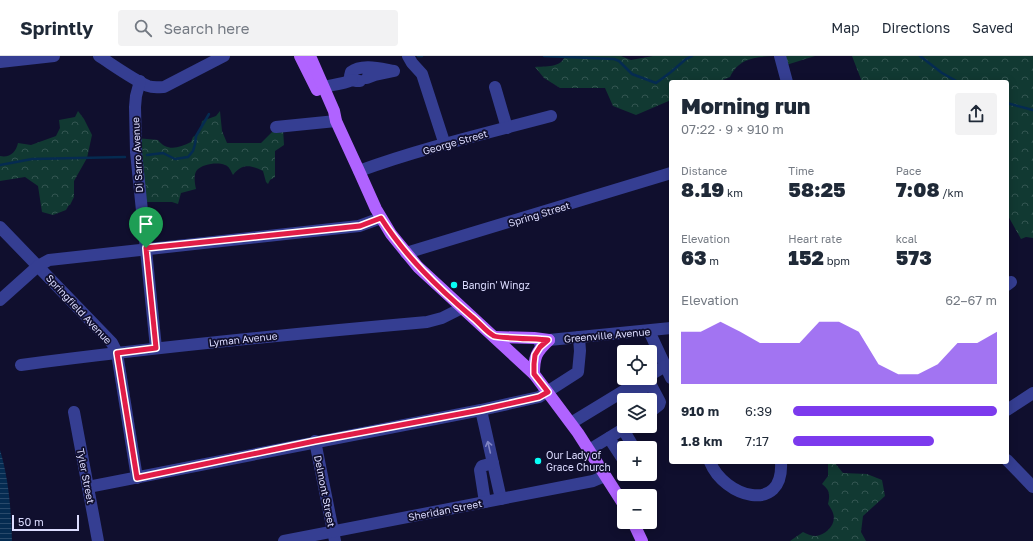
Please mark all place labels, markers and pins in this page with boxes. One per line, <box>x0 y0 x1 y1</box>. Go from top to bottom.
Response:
pin <box>129 207 163 248</box>
place label: Bangin' Wingz <box>462 279 530 291</box>
marker: Bangin' Wingz <box>449 280 459 290</box>
place label: Our Lady of Grace Church <box>546 449 611 473</box>
marker: Our Lady of Grace Church <box>533 456 543 466</box>

